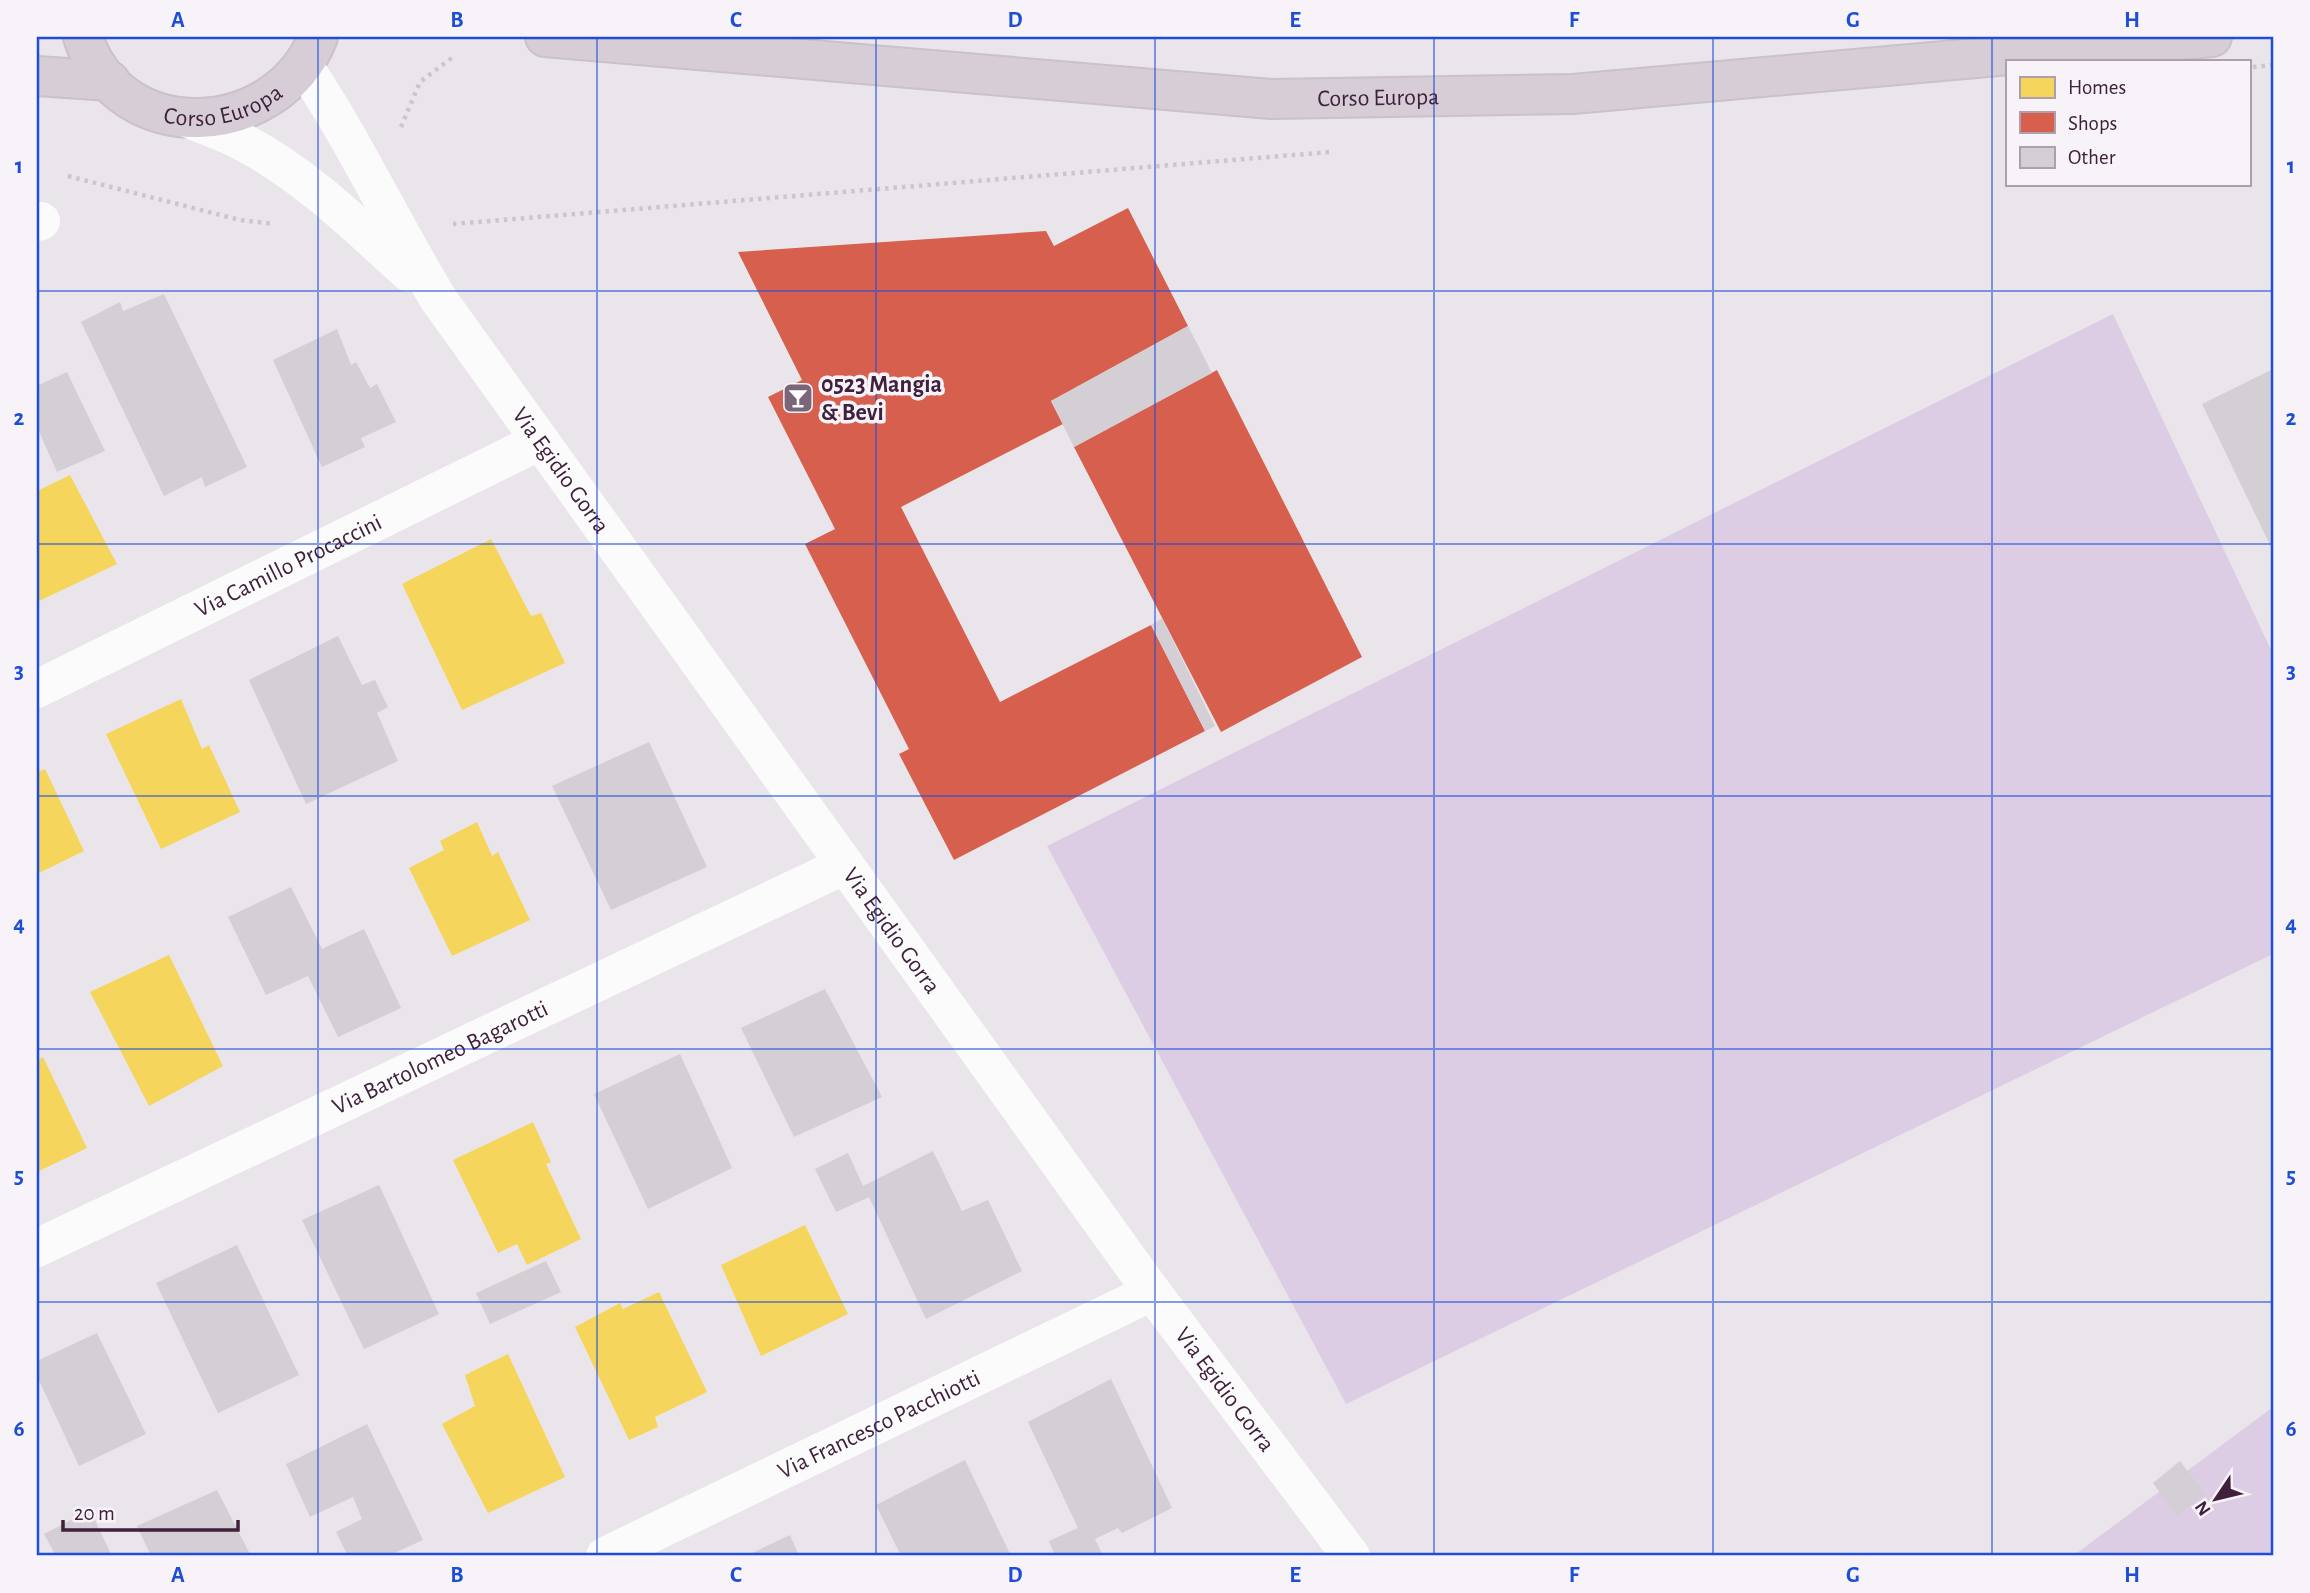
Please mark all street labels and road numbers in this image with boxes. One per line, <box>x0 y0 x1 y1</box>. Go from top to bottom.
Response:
street label: Corso Europa <box>162 80 287 131</box>
street label: Corso Europa <box>1317 85 1440 111</box>
street label: Via Egidio Gorra <box>507 403 613 538</box>
street label: Via Camillo Procaccini <box>191 510 386 622</box>
street label: Via Egidio Gorra <box>838 864 944 998</box>
street label: Via Bartolomeo Bagarotti <box>329 997 552 1119</box>
street label: Via Egidio Gorra <box>1170 1323 1279 1456</box>
street label: Via Francesco Pacchiotti <box>774 1366 984 1484</box>

